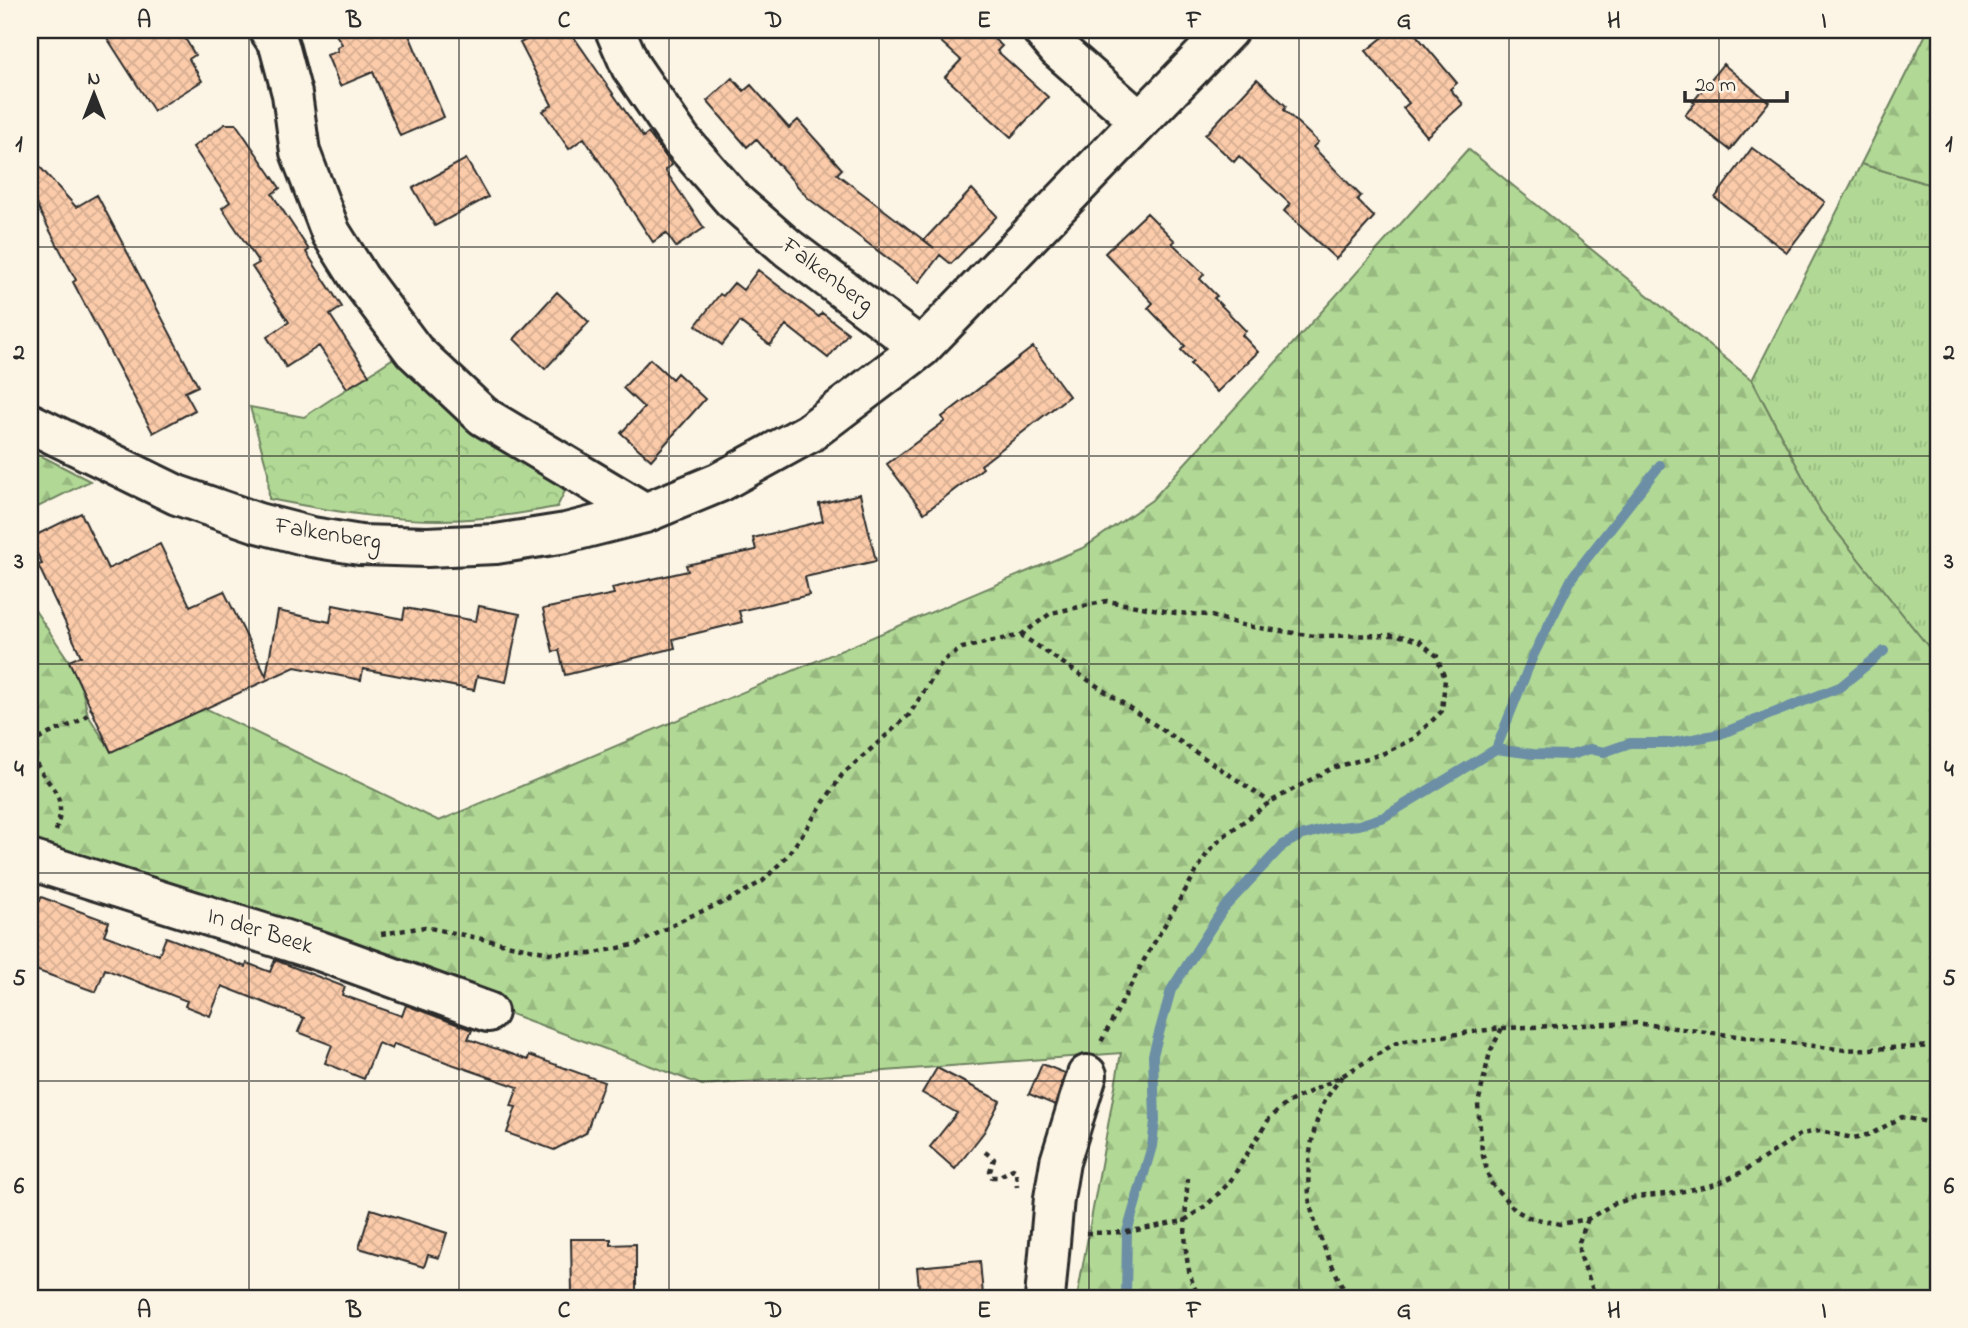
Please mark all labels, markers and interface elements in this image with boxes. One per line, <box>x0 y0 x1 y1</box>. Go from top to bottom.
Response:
text: A <box>137 5 151 38</box>
text: B <box>345 5 362 38</box>
text: C <box>558 5 571 38</box>
text: D <box>765 5 782 38</box>
text: E <box>977 5 991 38</box>
text: F <box>1186 5 1202 38</box>
text: G <box>1397 5 1411 38</box>
text: H <box>1607 5 1621 38</box>
text: I <box>1821 5 1827 38</box>
north arrow <box>60 60 130 130</box>
scale bar <box>1685 60 1786 104</box>
text: N <box>88 66 101 93</box>
text: 20 m <box>1695 71 1736 101</box>
text: 1 <box>15 129 23 162</box>
text: 1 <box>1945 129 1953 162</box>
street label: Falkenberg <box>773 229 880 322</box>
text: 2 <box>12 337 25 370</box>
text: 2 <box>1942 337 1955 370</box>
street label: Falkenberg <box>271 509 384 561</box>
text: 3 <box>13 546 24 579</box>
text: 3 <box>1943 546 1954 579</box>
text: 4 <box>14 754 24 787</box>
text: 4 <box>1944 754 1954 787</box>
street label: In der Beek <box>203 899 318 965</box>
text: 5 <box>12 963 26 996</box>
text: 5 <box>1942 963 1956 996</box>
text: 6 <box>14 1171 25 1204</box>
text: 6 <box>1944 1171 1955 1204</box>
text: A <box>137 1295 151 1328</box>
text: B <box>345 1295 362 1328</box>
text: C <box>558 1295 571 1328</box>
text: D <box>765 1295 782 1328</box>
text: E <box>977 1295 991 1328</box>
text: F <box>1186 1295 1202 1328</box>
text: G <box>1397 1295 1411 1328</box>
text: H <box>1607 1295 1621 1328</box>
text: I <box>1821 1295 1827 1328</box>

